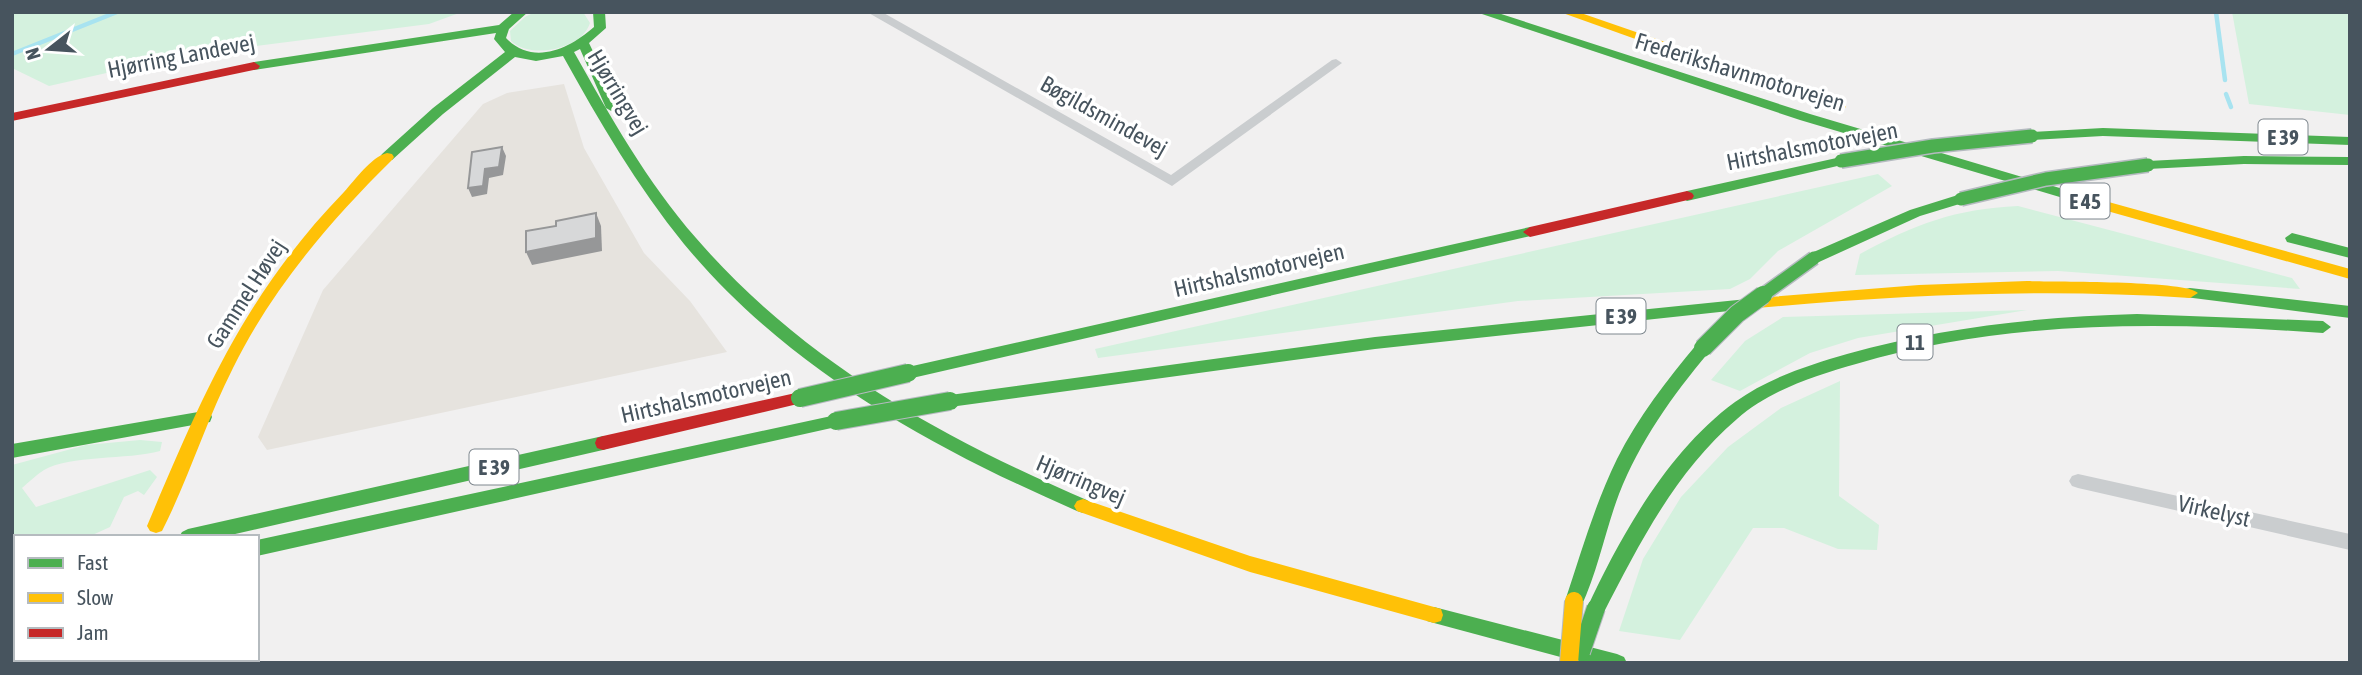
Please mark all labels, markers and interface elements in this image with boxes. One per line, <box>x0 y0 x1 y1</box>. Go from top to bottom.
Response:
north arrow <box>14 14 84 84</box>
street label: Frederikshavnmotorvejen <box>1632 28 1848 116</box>
street label: Hjørring Landevej <box>105 29 257 83</box>
text: N <box>21 45 45 63</box>
street label: Hjørringvej <box>583 45 653 139</box>
street label: Bøgildsmindevej <box>1036 70 1172 162</box>
street label: Hirtshalsmotorvejen <box>1724 117 1900 175</box>
road number: E 39 <box>2258 120 2308 154</box>
road number: E 45 <box>2060 184 2110 218</box>
street label: Gammel Høvej <box>201 235 291 353</box>
street label: Hirtshalsmotorvejen <box>1171 238 1347 302</box>
road number: E 39 <box>1596 298 1646 334</box>
road number: 11 <box>1898 324 1932 360</box>
street label: Hirtshalsmotorvejen <box>618 364 794 428</box>
road number: E 39 <box>470 449 518 484</box>
street label: Hjørringvej <box>1032 450 1130 510</box>
street label: Virkelyst <box>2175 490 2253 532</box>
legend <box>14 535 259 661</box>
text: Fast <box>77 550 108 574</box>
text: Slow <box>77 585 114 609</box>
text: Jam <box>77 620 109 644</box>

